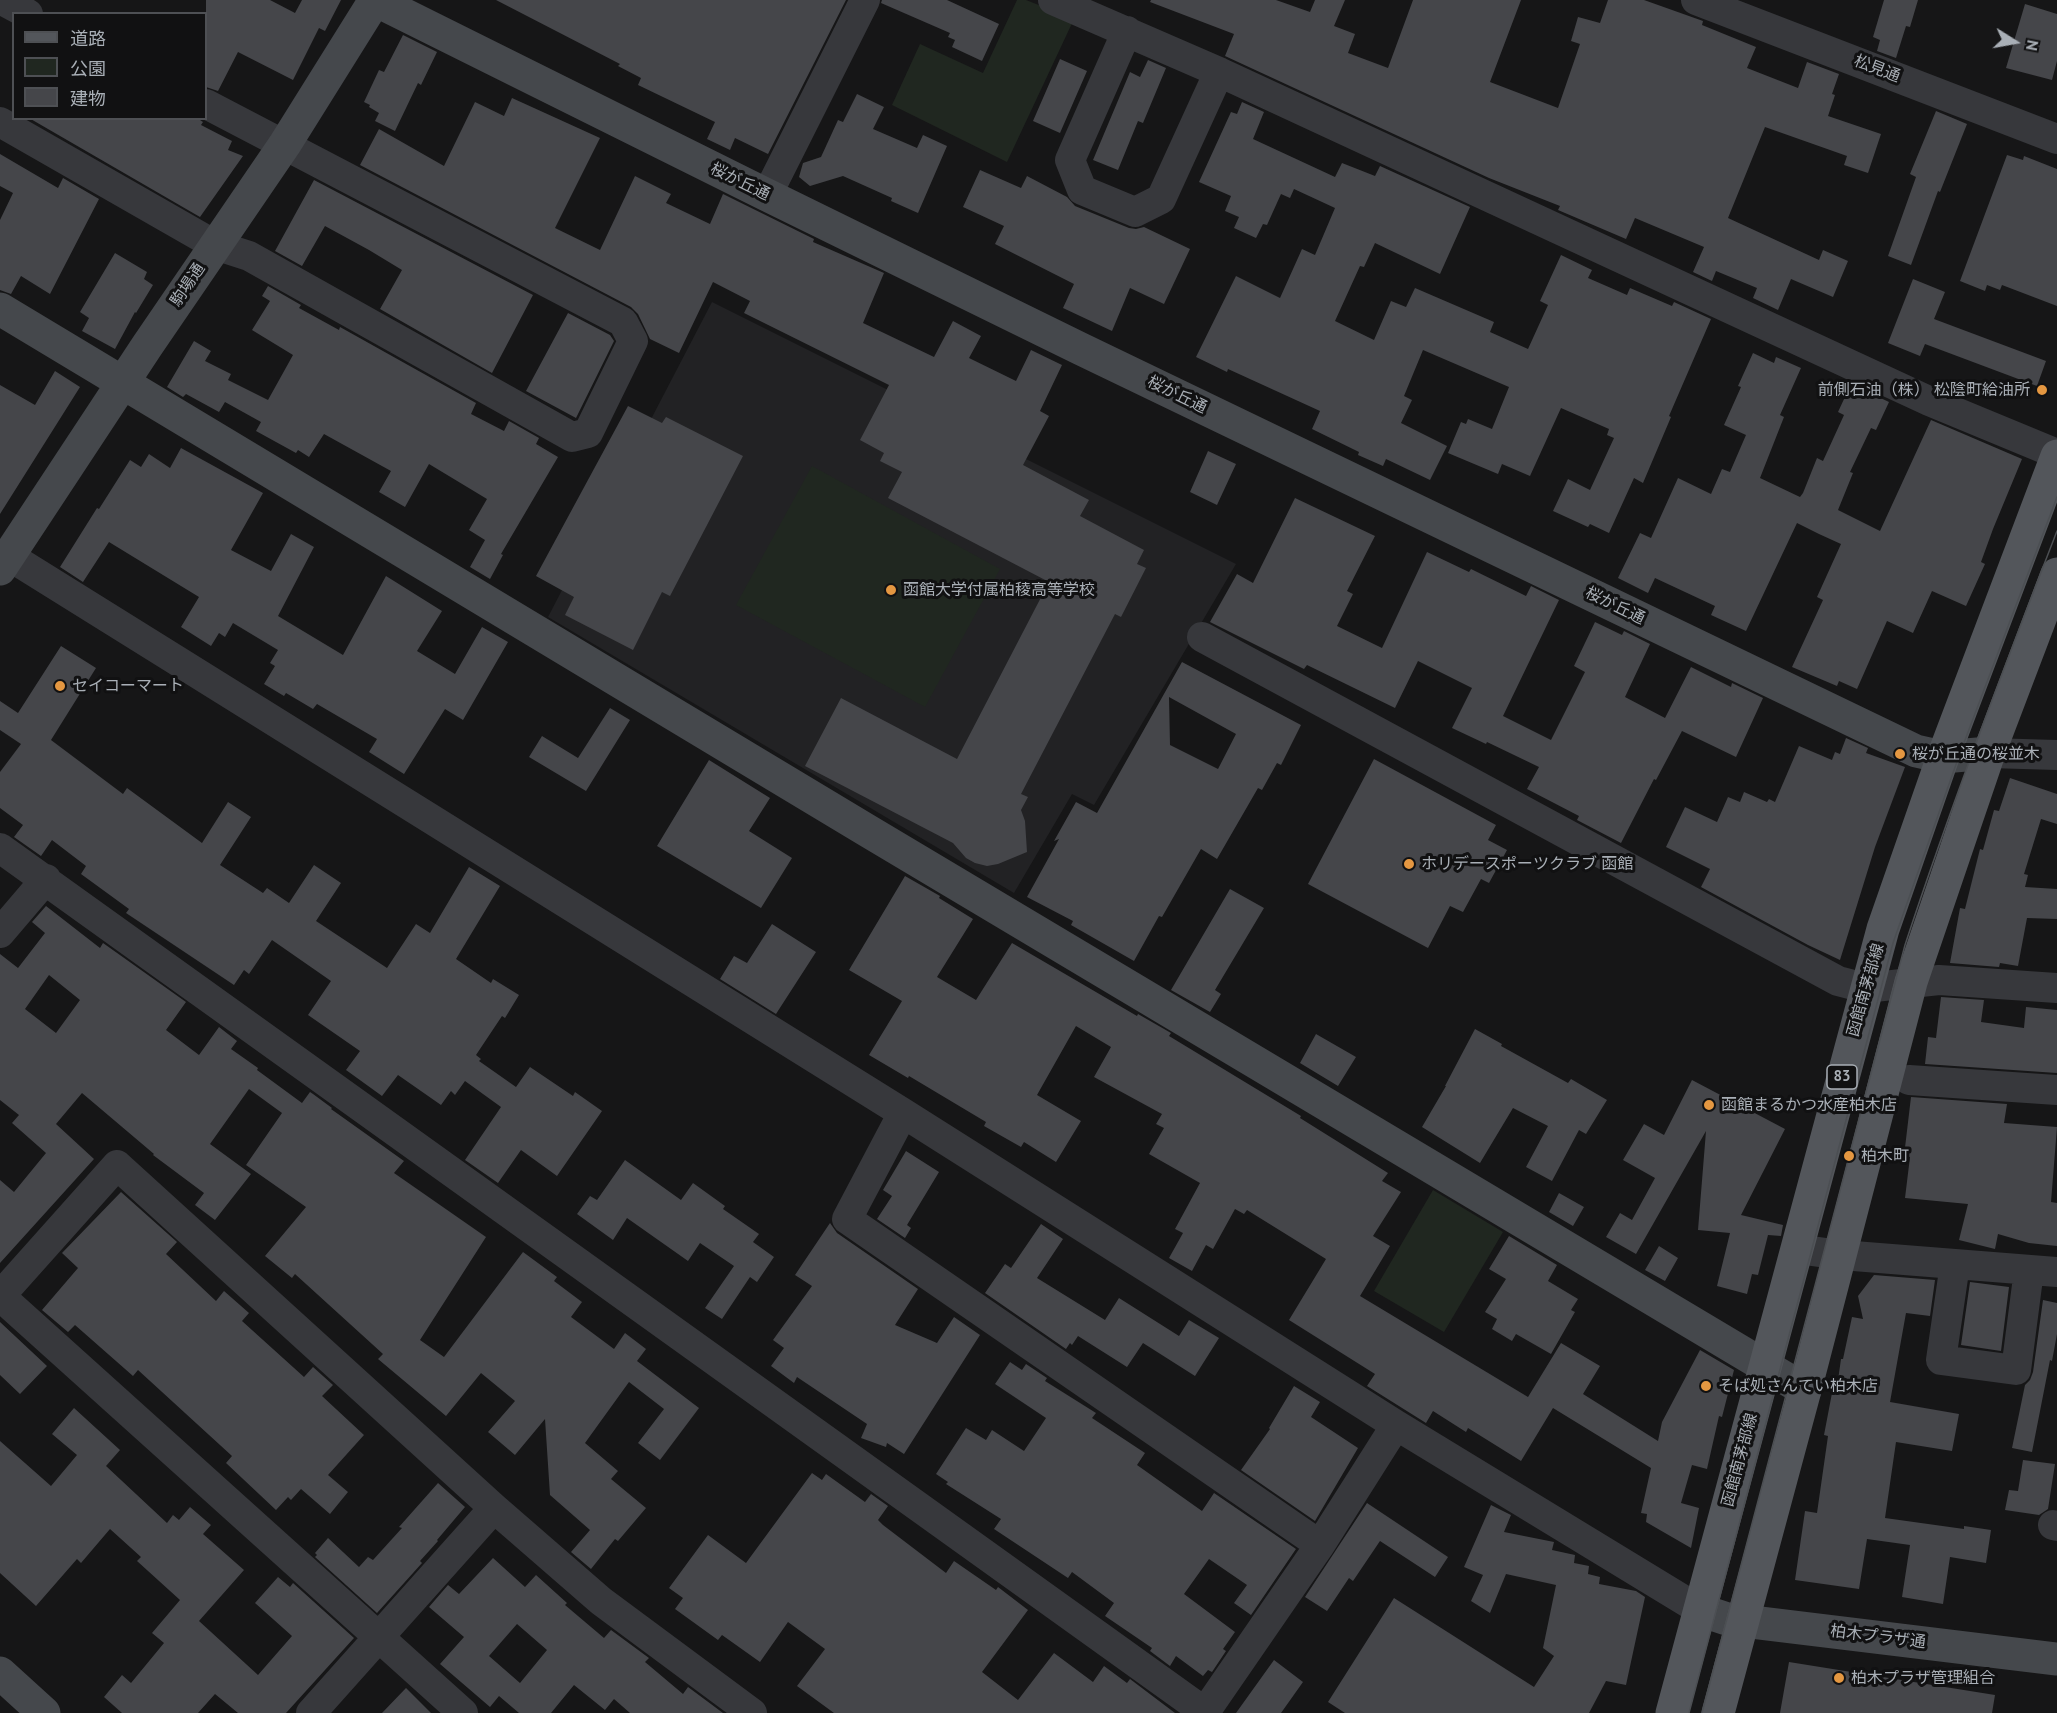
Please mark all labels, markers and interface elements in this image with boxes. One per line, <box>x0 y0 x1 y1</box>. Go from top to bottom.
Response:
legend <box>12 12 207 120</box>
north arrow <box>1985 12 2045 72</box>
text: 道路 <box>70 27 106 50</box>
text: N <box>2022 38 2043 52</box>
street label: 松見通 <box>1851 51 1903 87</box>
text: 公園 <box>70 57 106 80</box>
text: 建物 <box>70 87 106 110</box>
street label: 桜が丘通 <box>707 159 773 205</box>
street label: 駒場通 <box>167 260 209 310</box>
street label: 桜が丘通 <box>1144 372 1210 418</box>
place label: 前側石油（株） 松陰町給油所 <box>1818 380 2030 400</box>
marker: 前側石油（株） 松陰町給油所 <box>2035 383 2049 397</box>
place label: 函館大学付属柏稜高等学校 <box>903 580 1095 600</box>
marker: 函館大学付属柏稜高等学校 <box>884 583 898 597</box>
street label: 桜が丘通 <box>1582 583 1648 629</box>
place label: セイコーマート <box>72 676 184 696</box>
marker: セイコーマート <box>53 679 67 693</box>
place label: 桜が丘通の桜並木 <box>1912 744 2040 764</box>
marker: 桜が丘通の桜並木 <box>1893 747 1907 761</box>
place label: ホリデースポーツクラブ 函館 <box>1421 854 1633 874</box>
marker: ホリデースポーツクラブ 函館 <box>1402 857 1416 871</box>
street label: 函館南茅部線 <box>1844 941 1888 1039</box>
road number: 83 <box>1827 1065 1857 1089</box>
place label: 函館まるかつ水産柏木店 <box>1721 1095 1897 1115</box>
marker: 函館まるかつ水産柏木店 <box>1702 1098 1716 1112</box>
place label: 柏木町 <box>1861 1146 1909 1166</box>
marker: 柏木町 <box>1842 1149 1856 1163</box>
place label: そば処さんてい柏木店 <box>1718 1376 1878 1396</box>
marker: そば処さんてい柏木店 <box>1699 1379 1713 1393</box>
street label: 函館南茅部線 <box>1718 1411 1762 1509</box>
street label: 柏木プラザ通 <box>1829 1622 1927 1652</box>
place label: 柏木プラザ管理組合 <box>1851 1668 1995 1688</box>
marker: 柏木プラザ管理組合 <box>1832 1671 1846 1685</box>

